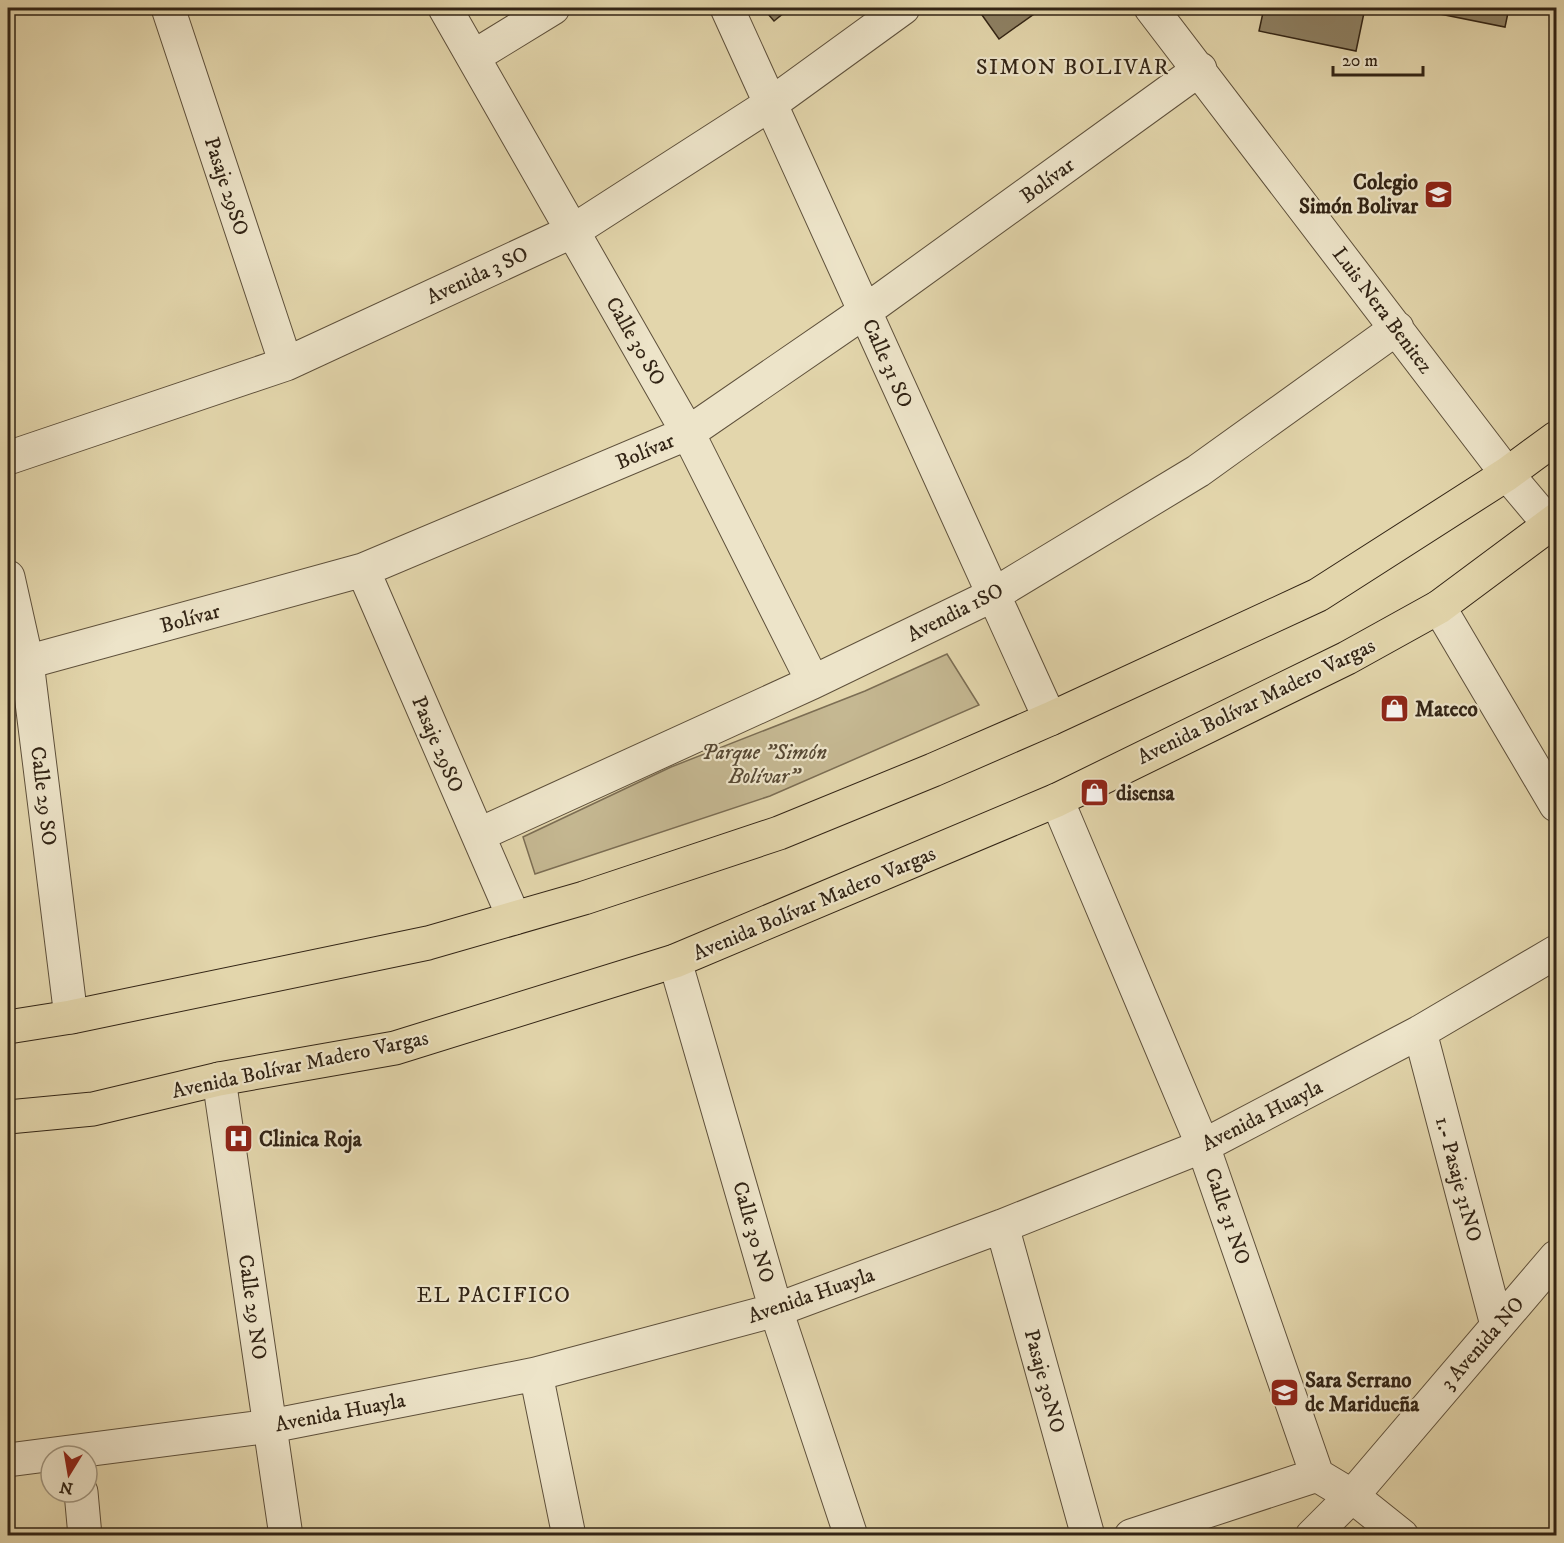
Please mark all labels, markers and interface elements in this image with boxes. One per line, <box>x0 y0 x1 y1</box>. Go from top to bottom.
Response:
scale bar <box>1333 39 1423 77</box>
text: 20 m <box>1342 50 1378 72</box>
district label: SIMON BOLIVAR <box>976 54 1170 81</box>
street label: Pasaje 29SO <box>198 134 254 239</box>
street label: Bolívar <box>1015 152 1080 209</box>
place label: Colegio Simón Bolivar <box>1299 170 1419 220</box>
school or university icon: Colegio Simón Bolivar <box>1423 178 1455 210</box>
street label: Avenida 3 SO <box>422 241 532 311</box>
street label: Luis Nera Benitez <box>1326 242 1438 379</box>
street label: Calle 30 SO <box>599 292 671 391</box>
street label: Calle 31 SO <box>856 315 918 412</box>
street label: Bolívar <box>612 428 679 476</box>
street label: Avendia 1SO <box>903 578 1008 648</box>
street label: Bolívar <box>157 598 223 639</box>
street label: Avenida Bolívar Madero Vargas <box>1133 633 1380 771</box>
street label: Pasaje 29SO <box>405 692 469 796</box>
shop icon: Mateco <box>1378 693 1410 725</box>
place label: Mateco <box>1415 697 1478 723</box>
park label: Parque "Simón Bolívar" <box>701 740 827 790</box>
street label: Calle 29 SO <box>24 745 62 847</box>
shop icon: disensa <box>1079 777 1111 809</box>
place label: disensa <box>1116 781 1176 807</box>
street label: Avenida Bolívar Madero Vargas <box>689 841 940 967</box>
street label: Avenida Bolívar Madero Vargas <box>170 1025 431 1105</box>
street label: Avenida Huayla <box>1198 1074 1327 1157</box>
street label: 1.- Pasaje 31NO <box>1429 1114 1487 1245</box>
hospital icon: Clinica Roja <box>222 1123 254 1155</box>
place label: Clinica Roja <box>259 1127 363 1154</box>
street label: Calle 31 NO <box>1198 1165 1256 1268</box>
street label: Calle 30 NO <box>726 1179 780 1286</box>
street label: Calle 29 NO <box>232 1253 272 1361</box>
street label: Avenida Huayla <box>745 1262 878 1330</box>
district label: EL PACIFICO <box>417 1282 571 1309</box>
street label: 3 Avenida NO <box>1435 1292 1530 1396</box>
street label: Pasaje 30NO <box>1018 1327 1070 1436</box>
place label: Sara Serrano de Maridueña <box>1305 1368 1420 1418</box>
school or university icon: Sara Serrano de Maridueña <box>1268 1376 1300 1408</box>
street label: Avenida Huayla <box>273 1388 408 1438</box>
north arrow <box>39 1444 99 1504</box>
text: N <box>58 1477 75 1499</box>

